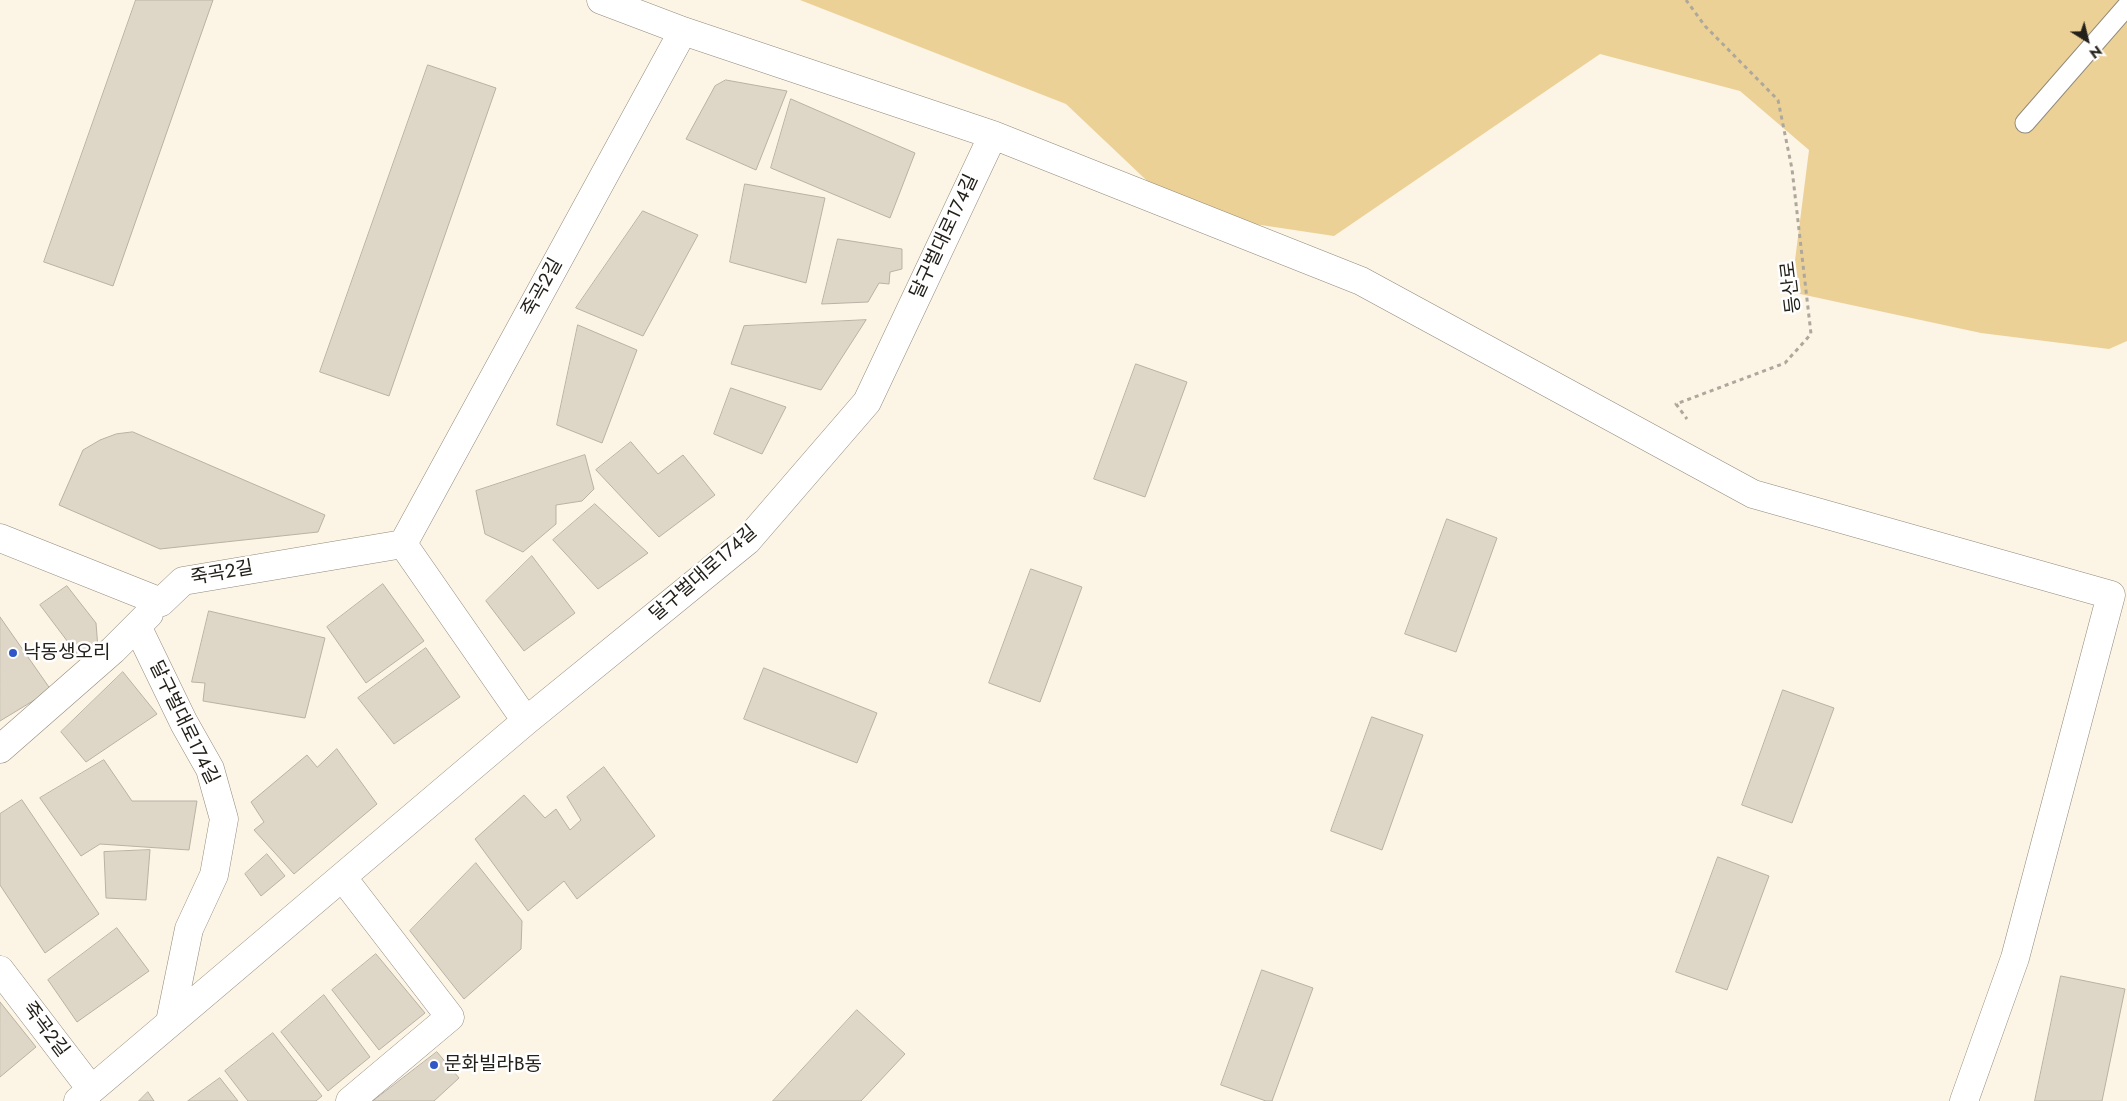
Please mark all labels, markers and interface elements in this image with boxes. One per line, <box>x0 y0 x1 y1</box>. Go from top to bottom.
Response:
north arrow <box>2062 15 2112 65</box>
text: N <box>2085 41 2106 63</box>
street label: 달구벌대로174길 <box>906 171 984 303</box>
street label: 죽곡2길 <box>518 255 568 321</box>
street label: 등산로 <box>1777 260 1807 314</box>
street label: 달구벌대로174길 <box>646 521 762 627</box>
street label: 죽곡2길 <box>189 557 255 591</box>
place label: 낙동생오리 <box>23 642 110 664</box>
marker: 낙동생오리 <box>7 647 19 659</box>
street label: 달구벌대로174길 <box>143 658 223 788</box>
street label: 죽곡2길 <box>17 998 73 1062</box>
place label: 문화빌라B동 <box>444 1054 542 1076</box>
marker: 문화빌라B동 <box>428 1059 440 1071</box>

